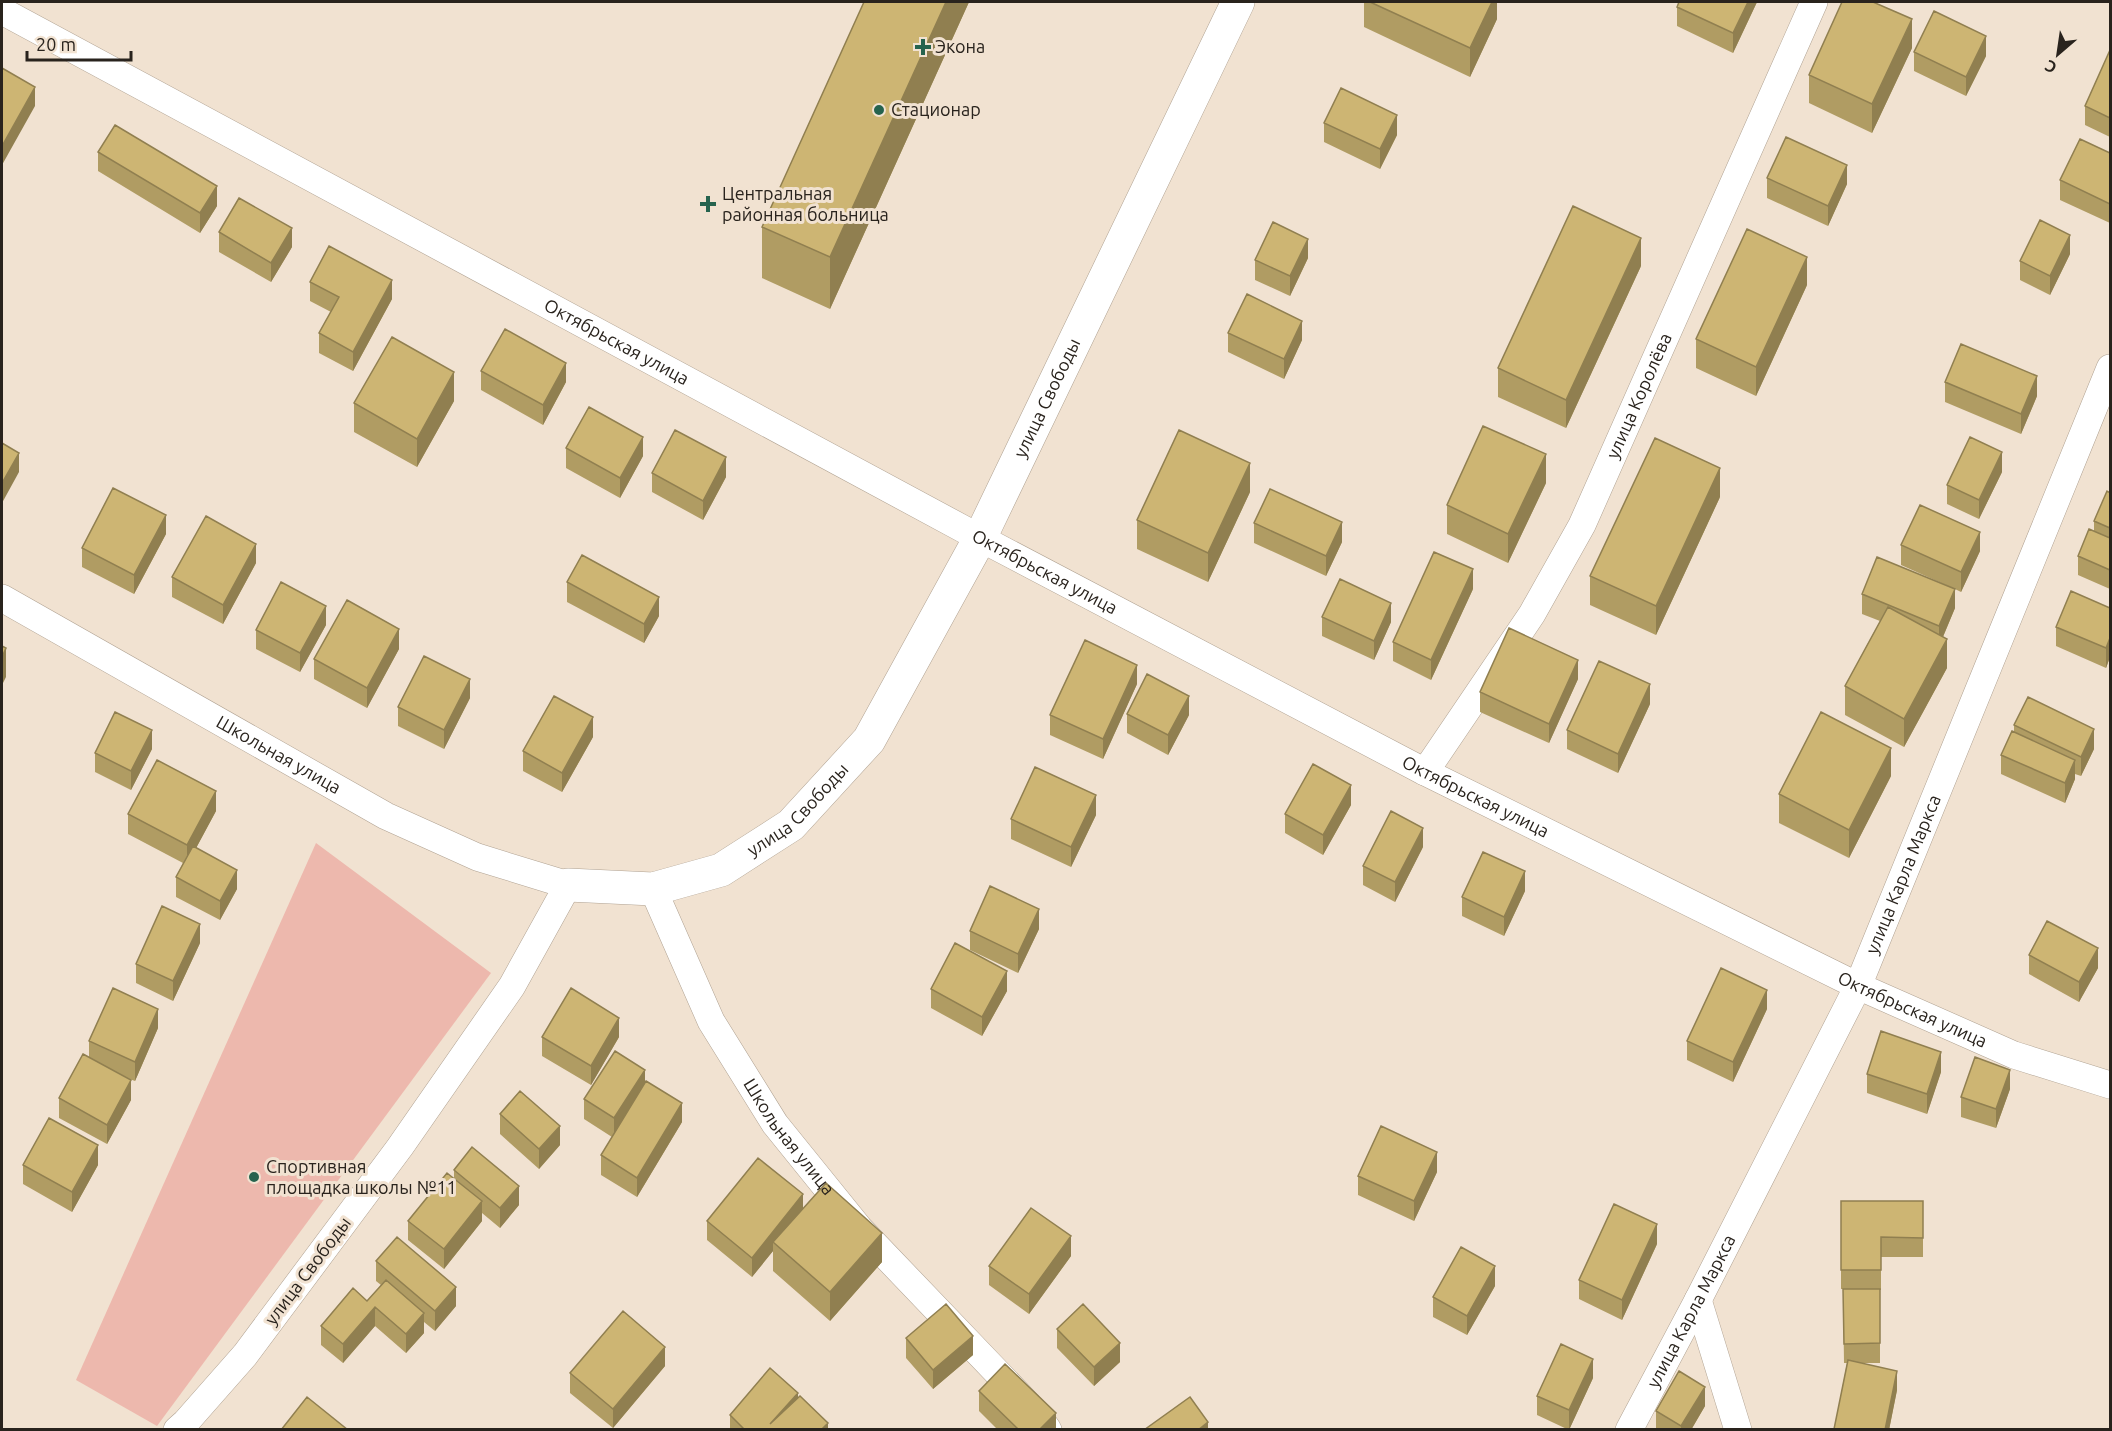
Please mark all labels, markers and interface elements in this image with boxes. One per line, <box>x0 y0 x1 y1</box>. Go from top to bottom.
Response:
scale bar <box>27 24 130 62</box>
north arrow <box>2028 24 2088 84</box>
text: 20 m <box>36 34 76 54</box>
place label: Экона <box>935 36 985 56</box>
marker: Экона <box>916 40 930 54</box>
text: С <box>2042 57 2060 77</box>
place label: Стационар <box>891 99 981 119</box>
marker: Стационар <box>872 103 886 117</box>
place label: Центральная районная больница <box>722 183 889 224</box>
marker: Центральная районная больница <box>699 195 717 213</box>
street label: Октябрьская улица <box>541 294 693 388</box>
street label: улица Королёва <box>1602 330 1675 462</box>
street label: улица Свободы <box>1009 335 1084 461</box>
street label: Октябрьская улица <box>969 525 1121 618</box>
street label: Школьная улица <box>213 711 345 797</box>
street label: Октябрьская улица <box>1399 751 1553 841</box>
street label: улица Свободы <box>743 759 852 860</box>
street label: улица Карла Маркса <box>1861 792 1944 957</box>
street label: Октябрьская улица <box>1835 967 1990 1051</box>
street label: Школьная улица <box>740 1075 839 1198</box>
place label: Спортивная площадка школы №11 <box>266 1156 457 1197</box>
marker: Спортивная площадка школы №11 <box>247 1170 261 1184</box>
street label: улица Свободы <box>260 1213 354 1328</box>
street label: улица Карла Маркса <box>1642 1231 1739 1391</box>

